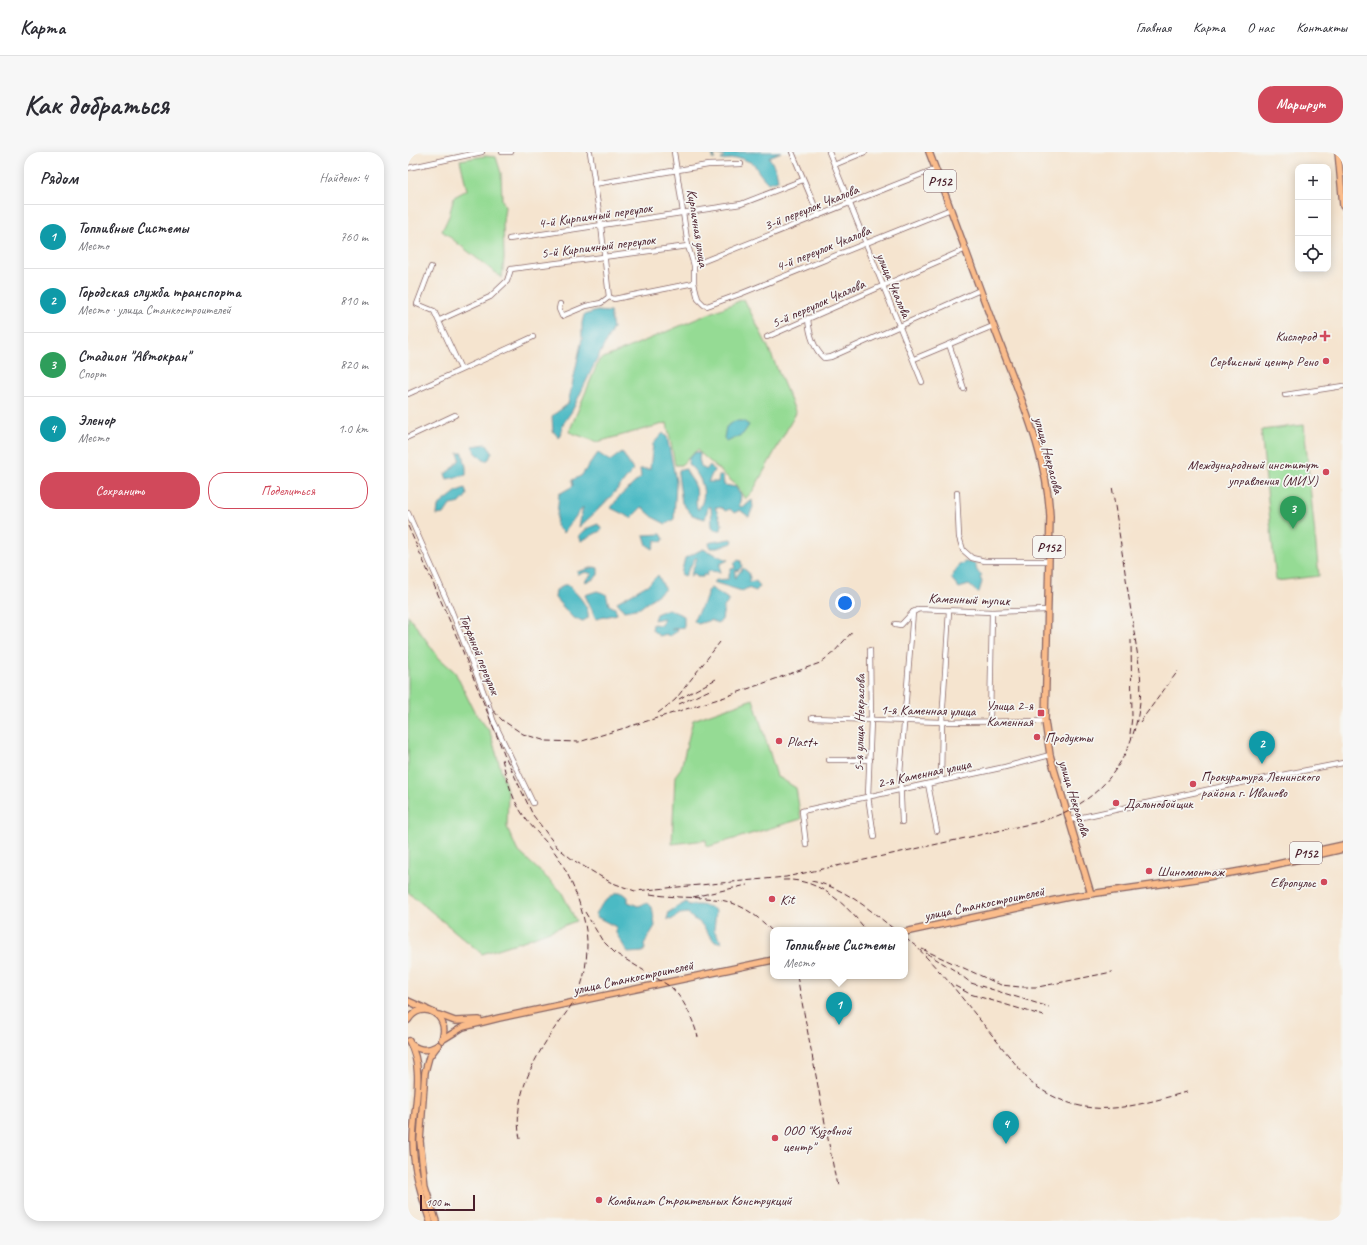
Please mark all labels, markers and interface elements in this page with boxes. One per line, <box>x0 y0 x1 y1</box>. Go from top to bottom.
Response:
text: Карта <box>20 16 65 40</box>
text: Главная <box>1136 19 1171 36</box>
text: Карта <box>1193 19 1225 36</box>
text: О нас <box>1247 19 1274 36</box>
text: Контакты <box>1296 19 1347 36</box>
button: Маршрут <box>1258 86 1343 123</box>
text: Как добраться <box>24 87 169 122</box>
map controls <box>1295 164 1331 272</box>
button: + <box>1295 164 1331 200</box>
text: Рядом <box>40 168 78 189</box>
text: Найдено: 4 <box>320 170 368 186</box>
road number: Р152 <box>924 170 956 192</box>
street label: 3-й переулок Чкалова <box>762 180 862 234</box>
street label: Кирпичная улица <box>683 188 712 269</box>
street label: 4-й Кирпичный переулок <box>537 199 655 232</box>
button: − <box>1295 200 1331 236</box>
text: Топливные Системы <box>78 219 189 238</box>
street label: 4-й переулок Чкалова <box>774 221 874 275</box>
text: 1 <box>50 229 56 245</box>
text: 760 m <box>340 229 368 245</box>
street label: 5-й Кирпичный переулок <box>540 231 658 262</box>
button: locate <box>1295 236 1331 272</box>
text: Место <box>78 238 109 254</box>
street label: улица Чкалова <box>872 249 915 321</box>
street label: 5-й переулок Чкалова <box>769 275 868 332</box>
text: Городская служба транспорта <box>78 283 241 302</box>
text: 2 <box>50 293 56 309</box>
text: 810 m <box>340 293 368 309</box>
text: Место · улица Станкостроителей <box>78 302 231 318</box>
place label: Кислород <box>1276 328 1318 345</box>
marker: Кислород <box>1319 330 1331 342</box>
text: Стадион "Автокран" <box>78 347 190 366</box>
place label: Сервисный центр Рено <box>1209 353 1319 370</box>
marker: Сервисный центр Рено <box>1321 356 1331 366</box>
text: 3 <box>50 357 56 373</box>
text: 820 m <box>340 357 368 373</box>
text: Спорт <box>78 366 106 382</box>
text: Эленор <box>78 411 115 430</box>
street label: улица Некрасова <box>1030 414 1067 496</box>
text: 4 <box>50 421 56 437</box>
text: 1.0 km <box>338 421 368 437</box>
text: Место <box>78 430 109 446</box>
place label: Международный институт управления (МИУ) <box>1188 456 1319 489</box>
marker: Международный институт управления (МИУ) <box>1321 467 1331 477</box>
button: Сохранить <box>40 472 200 509</box>
button: Поделиться <box>208 472 368 509</box>
pin: 3 <box>1280 496 1306 529</box>
road number: Р152 <box>1033 536 1065 558</box>
street label: Каменный тупик <box>928 590 1011 609</box>
your location <box>835 593 855 613</box>
street label: Торфяной переулок <box>456 611 504 699</box>
street label: 5-я улица Некрасова <box>850 673 869 772</box>
place label: Улица 2-я Каменная <box>986 697 1034 730</box>
street label: 1-я Каменная улица <box>880 701 977 720</box>
marker: Улица 2-я Каменная <box>1036 708 1046 718</box>
place label: Продукты <box>1045 729 1094 746</box>
pin: 2 <box>1249 731 1275 764</box>
marker: Продукты <box>1032 732 1042 742</box>
place label: Plast+ <box>787 733 819 750</box>
marker: Plast+ <box>774 736 784 746</box>
street label: 2-я Каменная улица <box>876 755 974 792</box>
street label: улица Некрасова <box>1055 757 1094 839</box>
place label: Прокуратура Ленинского района г. Иваново <box>1201 768 1320 801</box>
marker: Прокуратура Ленинского района г. Иваново <box>1188 779 1198 789</box>
place label: Дальнобойщик <box>1124 795 1195 812</box>
marker: Дальнобойщик <box>1111 798 1121 808</box>
road number: Р152 <box>1290 842 1322 864</box>
place label: Шиномонтаж <box>1157 863 1226 880</box>
marker: Шиномонтаж <box>1144 866 1154 876</box>
place label: Европульс <box>1270 874 1317 891</box>
marker: Европульс <box>1319 877 1329 887</box>
street label: улица Станкостроителей <box>922 882 1047 925</box>
place label: Kit <box>780 891 796 908</box>
marker: Kit <box>767 894 777 904</box>
popup <box>770 927 908 979</box>
text: Топливные Системы <box>784 936 894 955</box>
text: Место <box>784 955 814 971</box>
street label: улица Станкостроителей <box>571 956 696 999</box>
pin: 1 <box>826 992 852 1025</box>
pin: 4 <box>993 1111 1019 1144</box>
place label: ООО "Кузовной центр" <box>783 1122 852 1155</box>
marker: ООО "Кузовной центр" <box>770 1133 780 1143</box>
place label: Комбинат Строительных Конструкций <box>607 1192 793 1209</box>
scale bar <box>420 1193 475 1212</box>
text: 100 m <box>426 1195 450 1209</box>
marker: Комбинат Строительных Конструкций <box>594 1195 604 1205</box>

